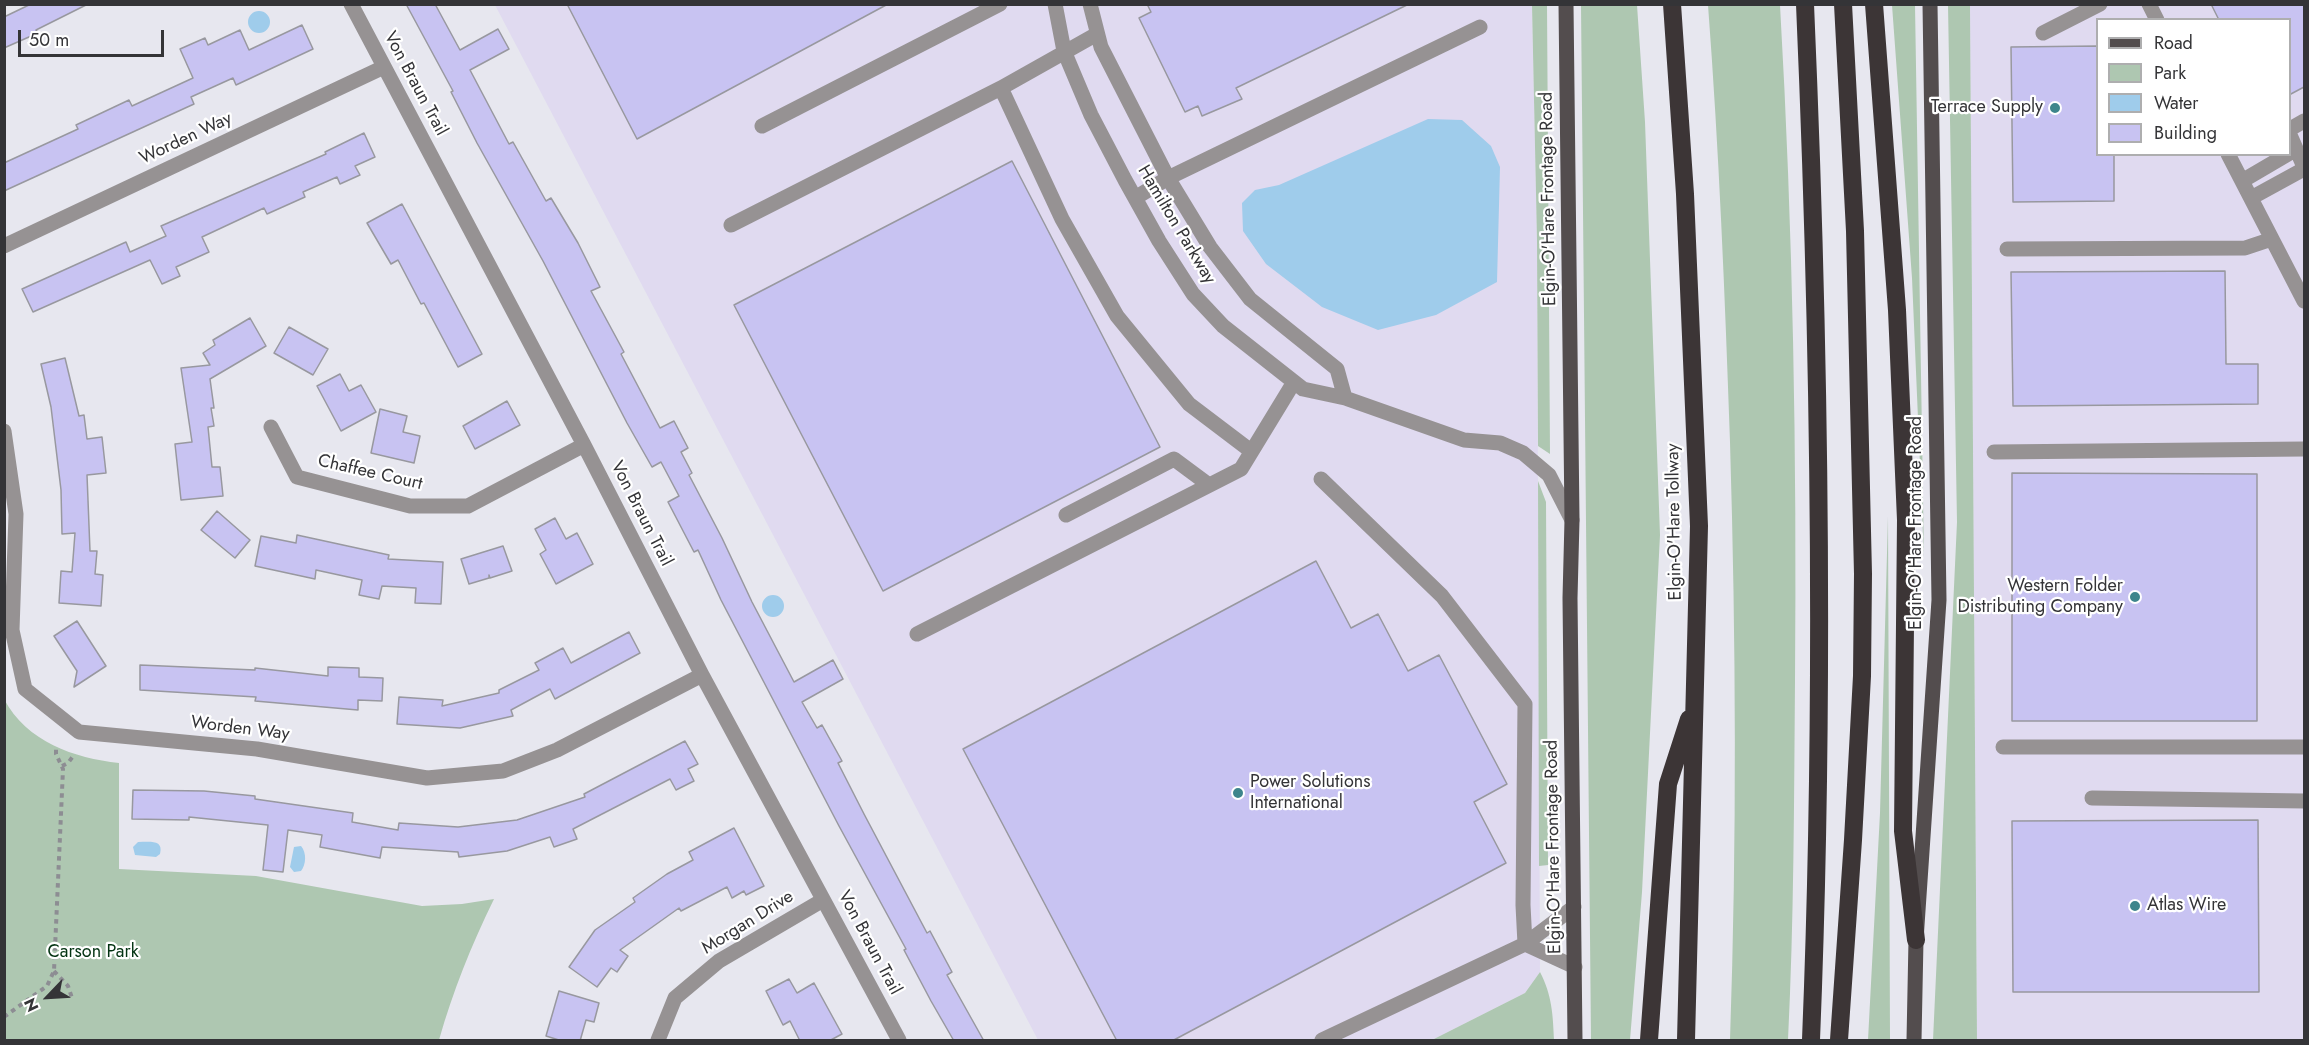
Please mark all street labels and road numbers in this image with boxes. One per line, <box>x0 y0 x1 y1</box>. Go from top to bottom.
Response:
street label: Von Braun Trail <box>378 28 452 140</box>
street label: Elgin-O'Hare Frontage Road <box>1536 92 1562 306</box>
street label: Worden Way <box>136 108 236 170</box>
street label: Hamilton Parkway <box>1132 162 1220 288</box>
street label: Elgin-O'Hare Frontage Road <box>1906 416 1928 630</box>
street label: Elgin-O'Hare Tollway <box>1663 443 1687 601</box>
street label: Chaffee Court <box>316 450 424 496</box>
street label: Von Braun Trail <box>605 458 677 570</box>
street label: Worden Way <box>189 712 291 746</box>
street label: Elgin-O'Hare Frontage Road <box>1541 740 1567 954</box>
street label: Morgan Drive <box>698 886 798 960</box>
street label: Von Braun Trail <box>832 887 906 999</box>

